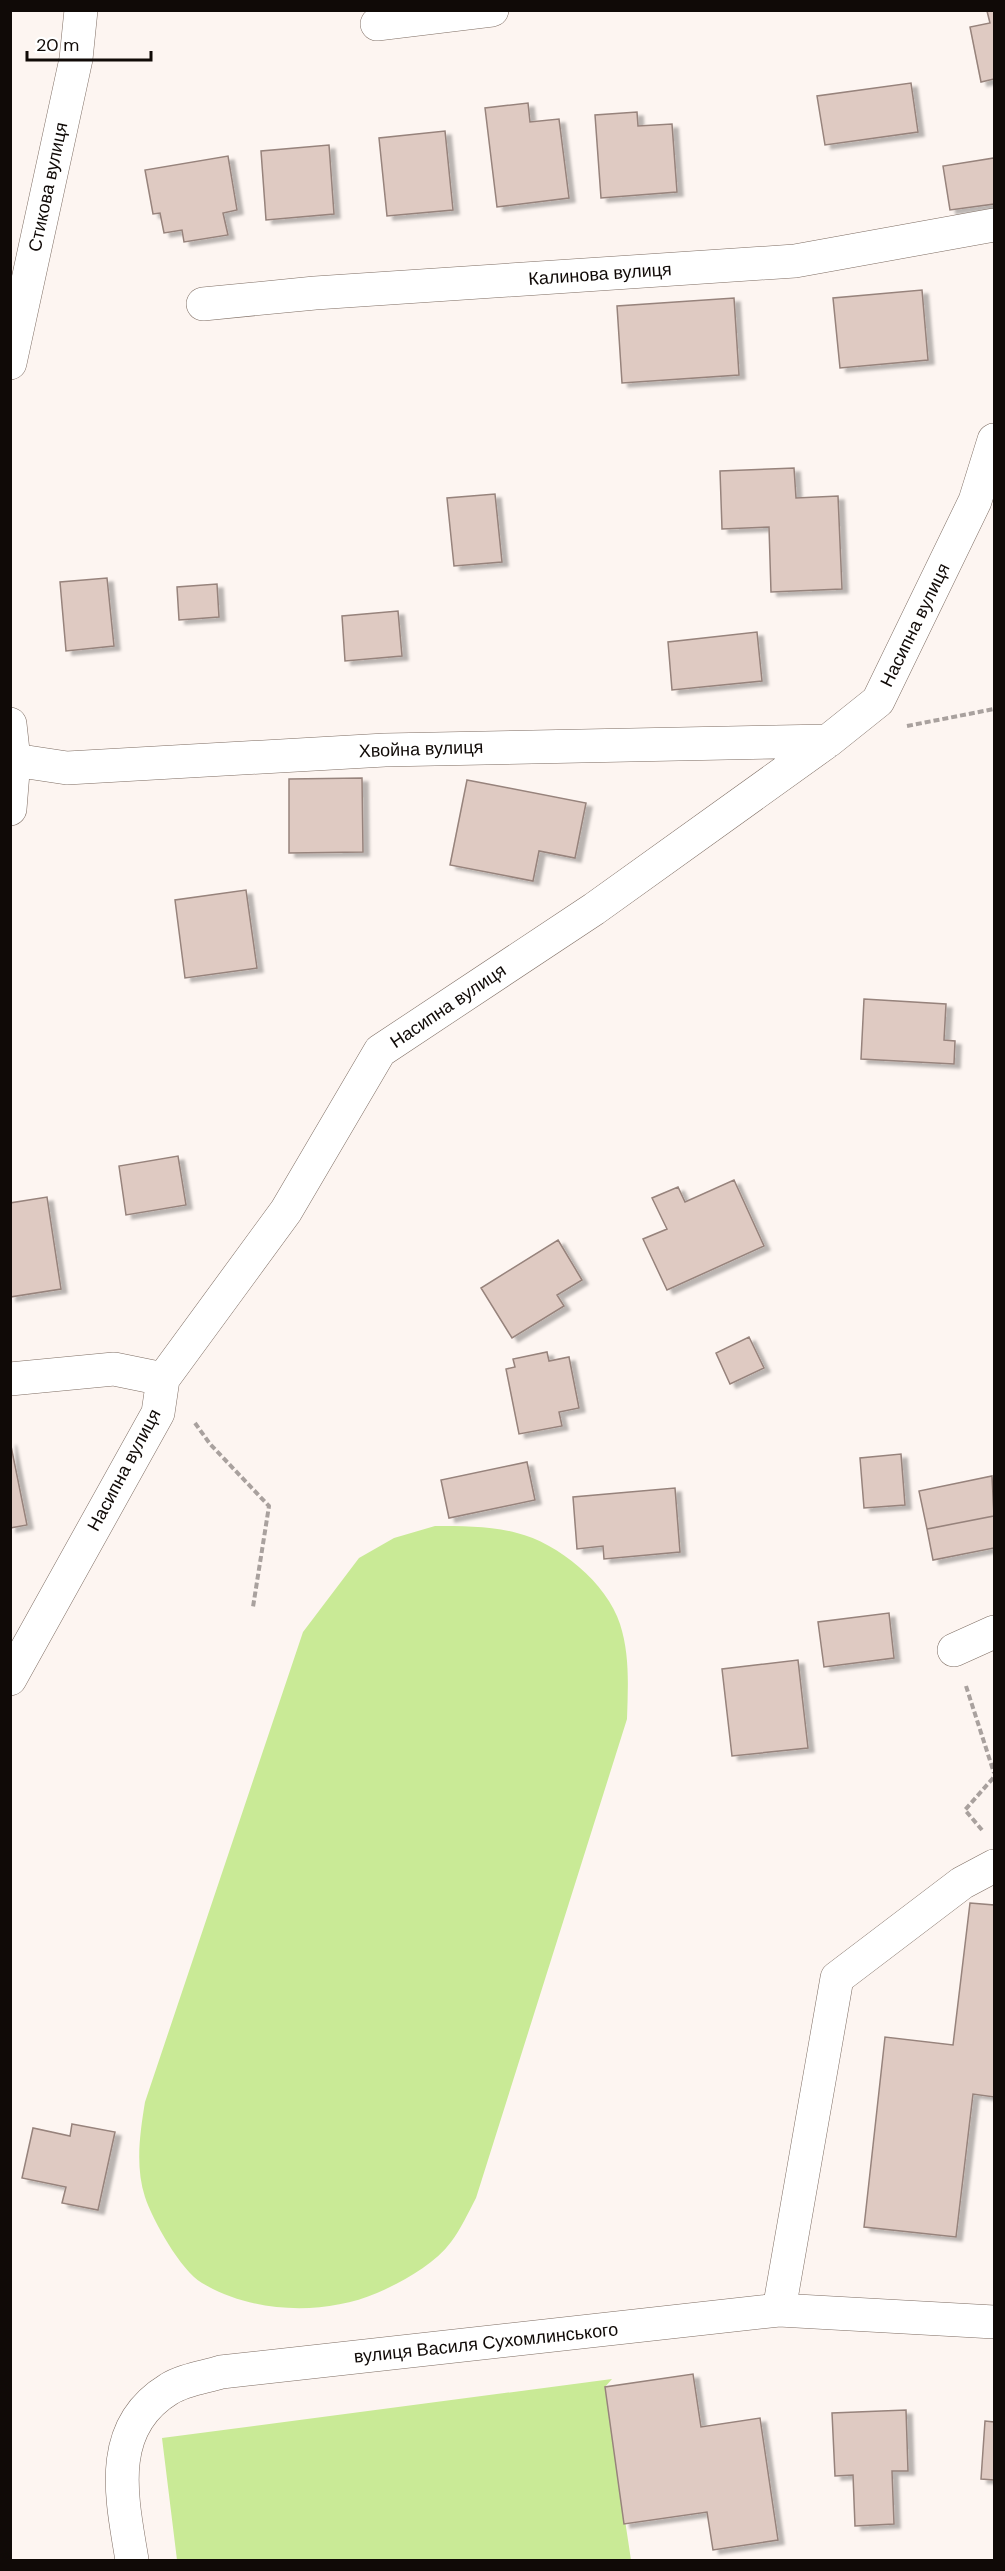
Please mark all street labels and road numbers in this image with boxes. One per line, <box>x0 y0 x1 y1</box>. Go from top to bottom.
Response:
street label: Стикова вулиця <box>23 120 73 254</box>
street label: Калинова вулиця <box>528 257 672 291</box>
street label: Насипна вулиця <box>875 559 955 691</box>
street label: Хвойна вулиця <box>358 735 484 763</box>
street label: Насипна вулиця <box>385 958 511 1054</box>
street label: Насипна вулиця <box>82 1405 166 1535</box>
street label: вулиця Василя Сухомлинського <box>353 2317 619 2369</box>

